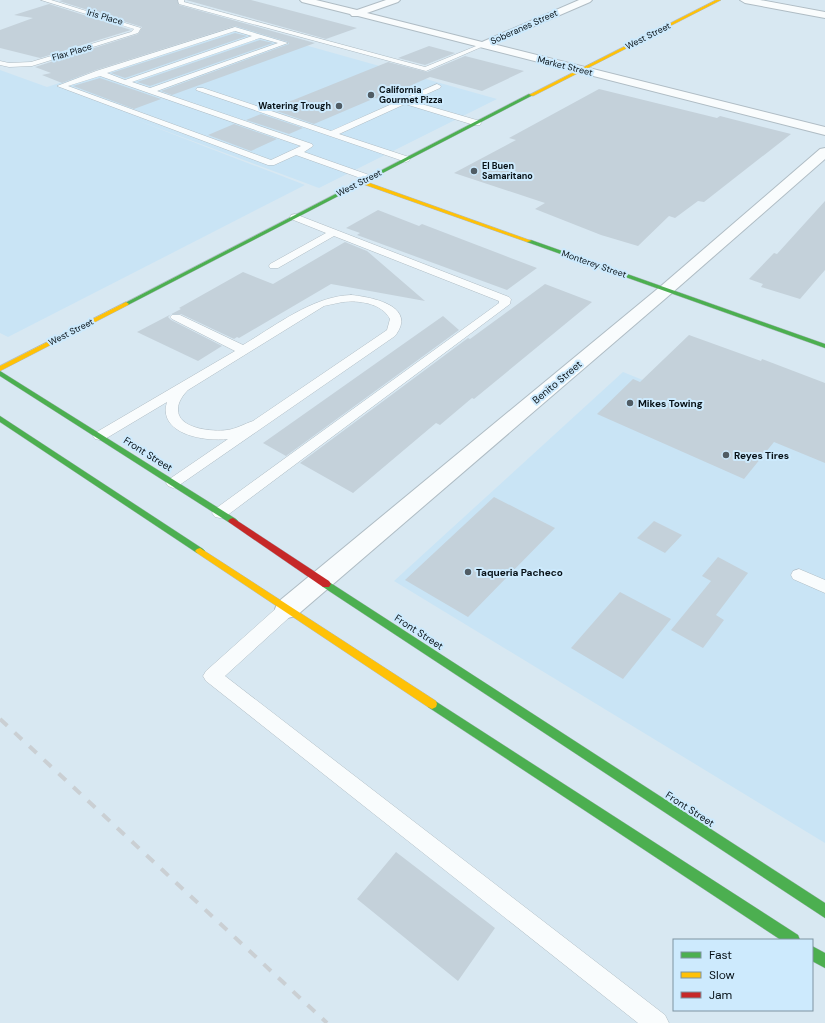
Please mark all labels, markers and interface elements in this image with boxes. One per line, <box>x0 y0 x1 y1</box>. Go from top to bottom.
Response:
street label: Iris Place <box>86 6 124 28</box>
street label: Soberanes Street <box>489 7 560 47</box>
street label: West Street <box>623 19 673 52</box>
street label: Flax Place <box>51 40 93 64</box>
street label: Market Street <box>536 53 594 79</box>
place label: California Gourmet Pizza <box>379 84 443 106</box>
marker: California Gourmet Pizza <box>366 90 376 100</box>
place label: Watering Trough <box>258 100 331 112</box>
marker: Watering Trough <box>334 101 344 111</box>
place label: El Buen Samaritano <box>482 160 533 182</box>
street label: West Street <box>334 166 384 199</box>
marker: El Buen Samaritano <box>469 166 479 176</box>
street label: Monterey Street <box>560 247 628 281</box>
street label: West Street <box>46 315 96 348</box>
street label: Benito Street <box>530 358 584 406</box>
place label: Mikes Towing <box>638 397 703 410</box>
marker: Mikes Towing <box>625 398 635 408</box>
street label: Front Street <box>121 434 175 474</box>
place label: Reyes Tires <box>734 449 789 462</box>
marker: Reyes Tires <box>721 450 731 460</box>
place label: Taqueria Pacheco <box>476 566 563 579</box>
marker: Taqueria Pacheco <box>463 567 473 577</box>
street label: Front Street <box>392 611 446 653</box>
street label: Front Street <box>663 788 717 830</box>
legend <box>673 939 813 1011</box>
text: Fast <box>709 947 732 963</box>
text: Slow <box>709 967 735 983</box>
text: Jam <box>709 987 732 1003</box>

